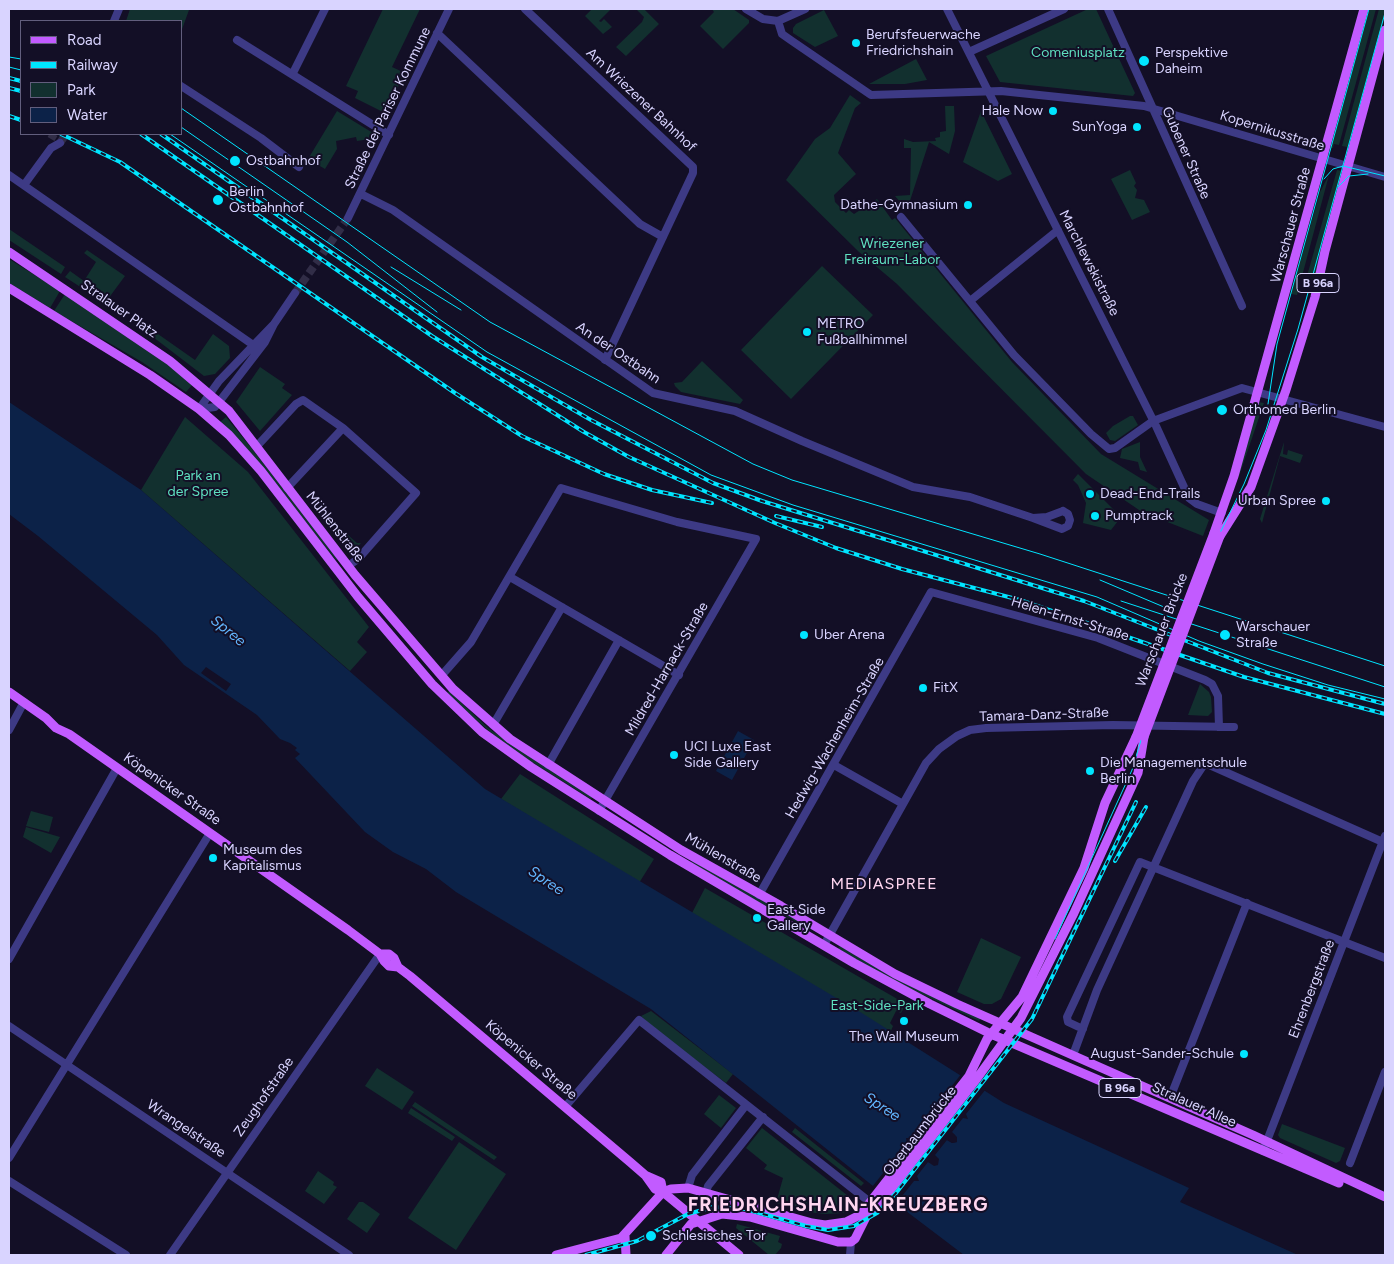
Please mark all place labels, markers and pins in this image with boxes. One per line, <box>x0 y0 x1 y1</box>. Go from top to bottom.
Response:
place label: Berufsfeuerwache Friedrichshain <box>866 27 980 59</box>
marker: Berufsfeuerwache Friedrichshain <box>850 37 862 49</box>
place label: Perspektive Daheim <box>1155 45 1228 78</box>
marker: Perspektive Daheim <box>1137 54 1151 68</box>
place label: Hale Now <box>981 103 1043 119</box>
marker: Hale Now <box>1047 105 1059 117</box>
place label: SunYoga <box>1072 119 1127 135</box>
marker: SunYoga <box>1131 121 1143 133</box>
place label: Ostbahnhof <box>246 153 321 169</box>
marker: Ostbahnhof <box>228 154 242 168</box>
place label: Berlin Ostbahnhof <box>229 184 304 216</box>
marker: Berlin Ostbahnhof <box>211 193 225 207</box>
place label: Dathe-Gymnasium <box>840 197 958 213</box>
marker: Dathe-Gymnasium <box>962 199 974 211</box>
place label: METRO Fußballhimmel <box>817 316 907 348</box>
marker: METRO Fußballhimmel <box>801 326 813 338</box>
place label: Orthomed Berlin <box>1233 402 1336 418</box>
marker: Orthomed Berlin <box>1215 403 1229 417</box>
place label: Dead-End-Trails <box>1100 486 1200 502</box>
marker: Dead-End-Trails <box>1084 488 1096 500</box>
place label: Urban Spree <box>1238 493 1316 509</box>
marker: Urban Spree <box>1320 495 1332 507</box>
place label: Pumptrack <box>1105 508 1173 524</box>
marker: Pumptrack <box>1089 510 1101 522</box>
place label: Warschauer Straße <box>1236 619 1310 652</box>
place label: Uber Arena <box>814 627 885 643</box>
marker: Warschauer Straße <box>1218 628 1232 642</box>
marker: Uber Arena <box>798 629 810 641</box>
place label: FitX <box>933 680 958 696</box>
marker: FitX <box>917 682 929 694</box>
place label: UCI Luxe East Side Gallery <box>684 739 771 772</box>
marker: UCI Luxe East Side Gallery <box>668 749 680 761</box>
place label: Die Managementschule Berlin <box>1100 755 1247 788</box>
marker: Die Managementschule Berlin <box>1084 765 1096 777</box>
place label: Museum des Kapitalismus <box>223 842 302 874</box>
marker: Museum des Kapitalismus <box>207 852 219 864</box>
place label: East Side Gallery <box>767 902 825 934</box>
marker: East Side Gallery <box>751 912 763 924</box>
marker: The Wall Museum <box>898 1015 910 1027</box>
place label: The Wall Museum <box>849 1029 959 1045</box>
place label: August-Sander-Schule <box>1091 1046 1234 1062</box>
marker: August-Sander-Schule <box>1238 1048 1250 1060</box>
place label: Schlesisches Tor <box>662 1228 766 1244</box>
marker: Schlesisches Tor <box>644 1229 658 1243</box>

